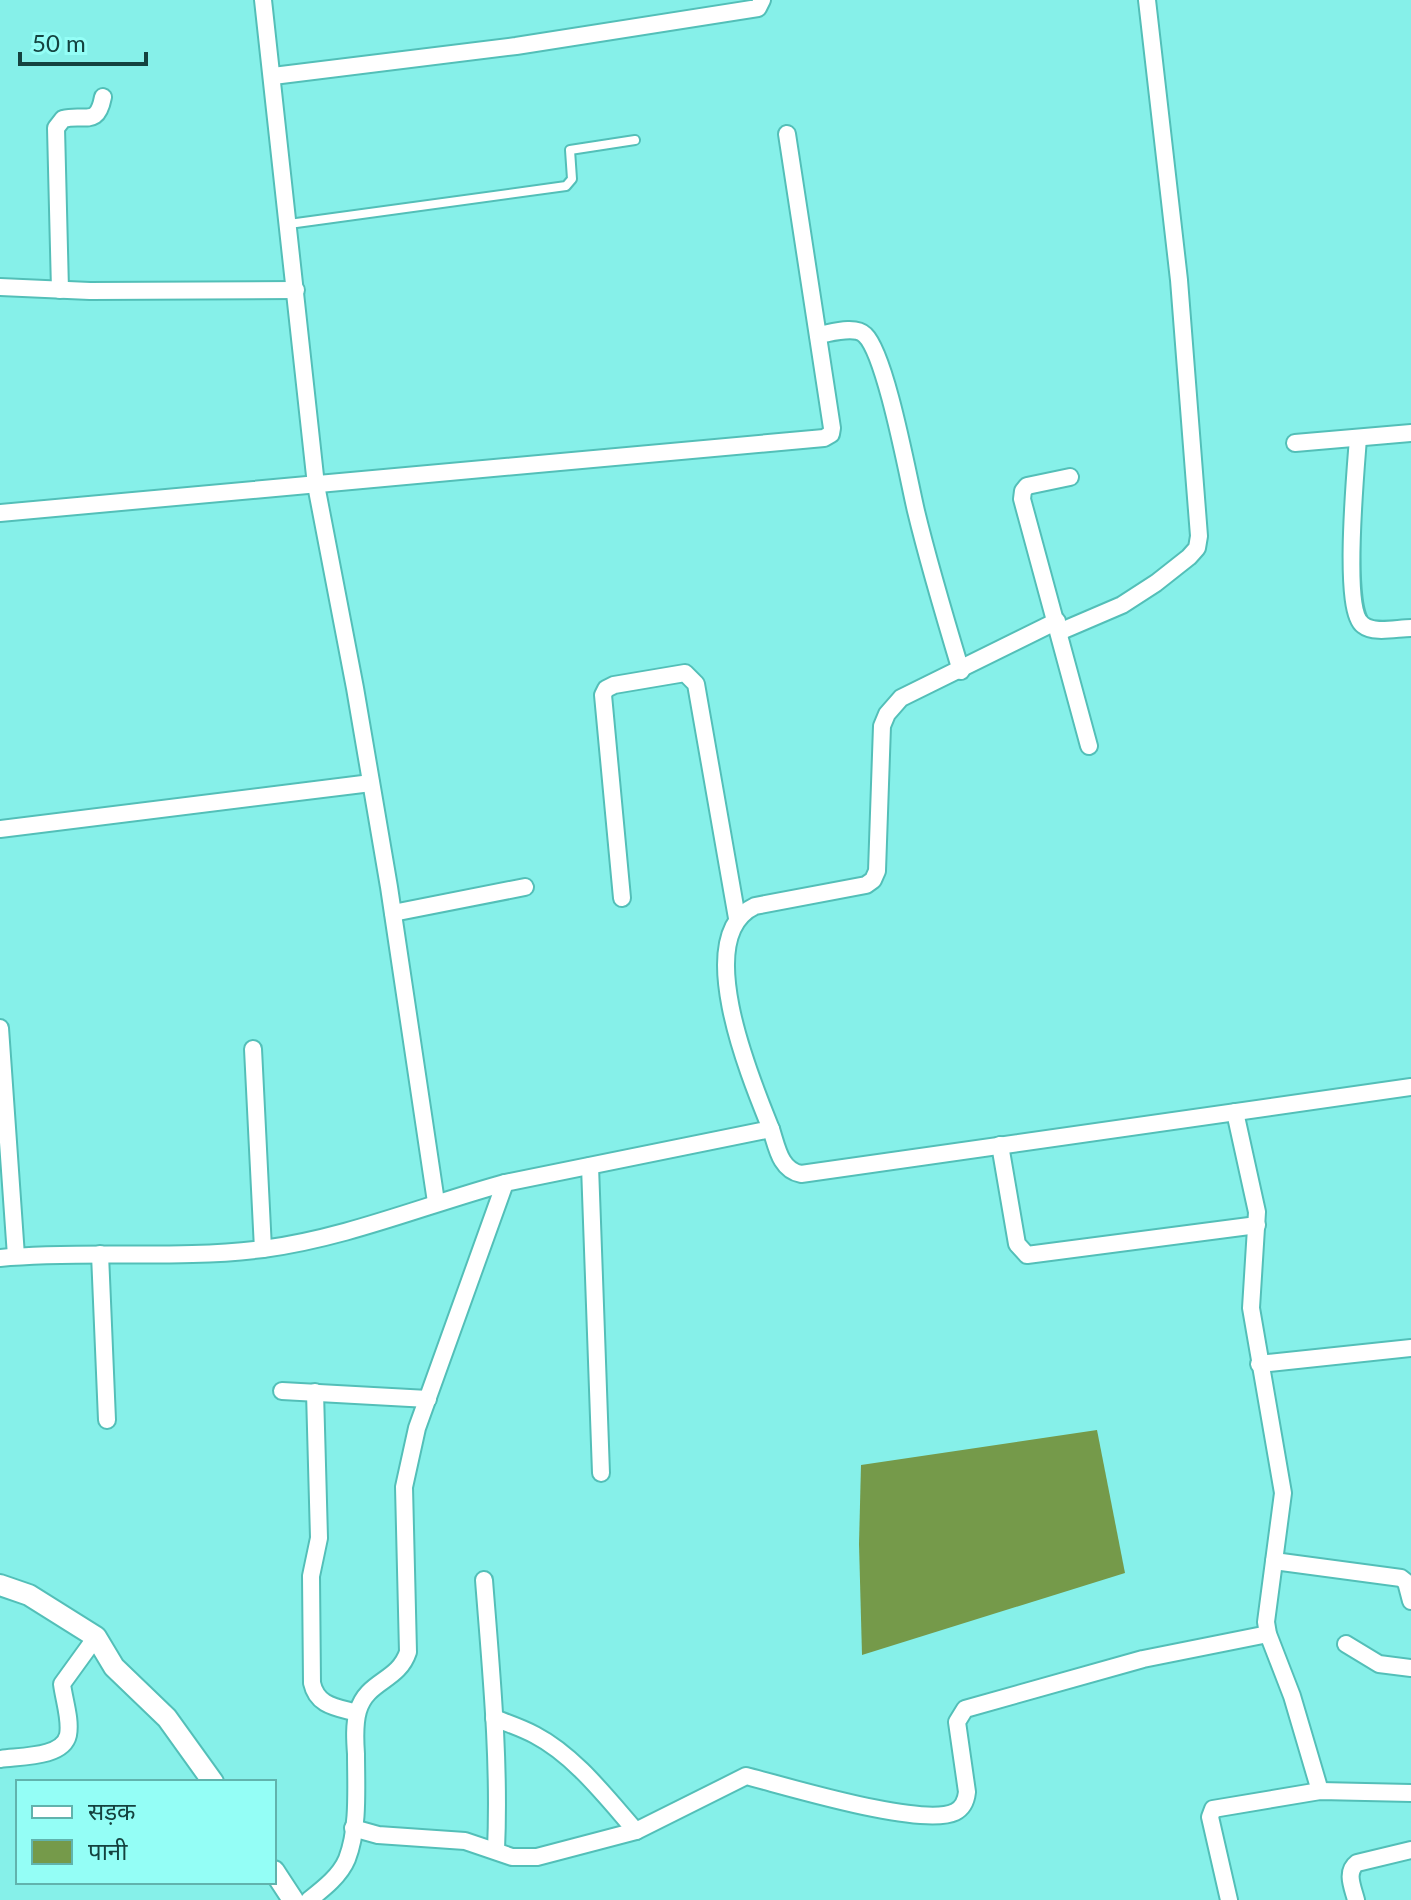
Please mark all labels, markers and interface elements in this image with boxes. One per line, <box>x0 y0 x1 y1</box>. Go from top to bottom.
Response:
scale bar <box>20 16 146 66</box>
text: 50 m <box>32 28 86 57</box>
legend <box>16 1780 276 1884</box>
text: सड़क <box>88 1796 136 1825</box>
text: पानी <box>88 1836 128 1865</box>

